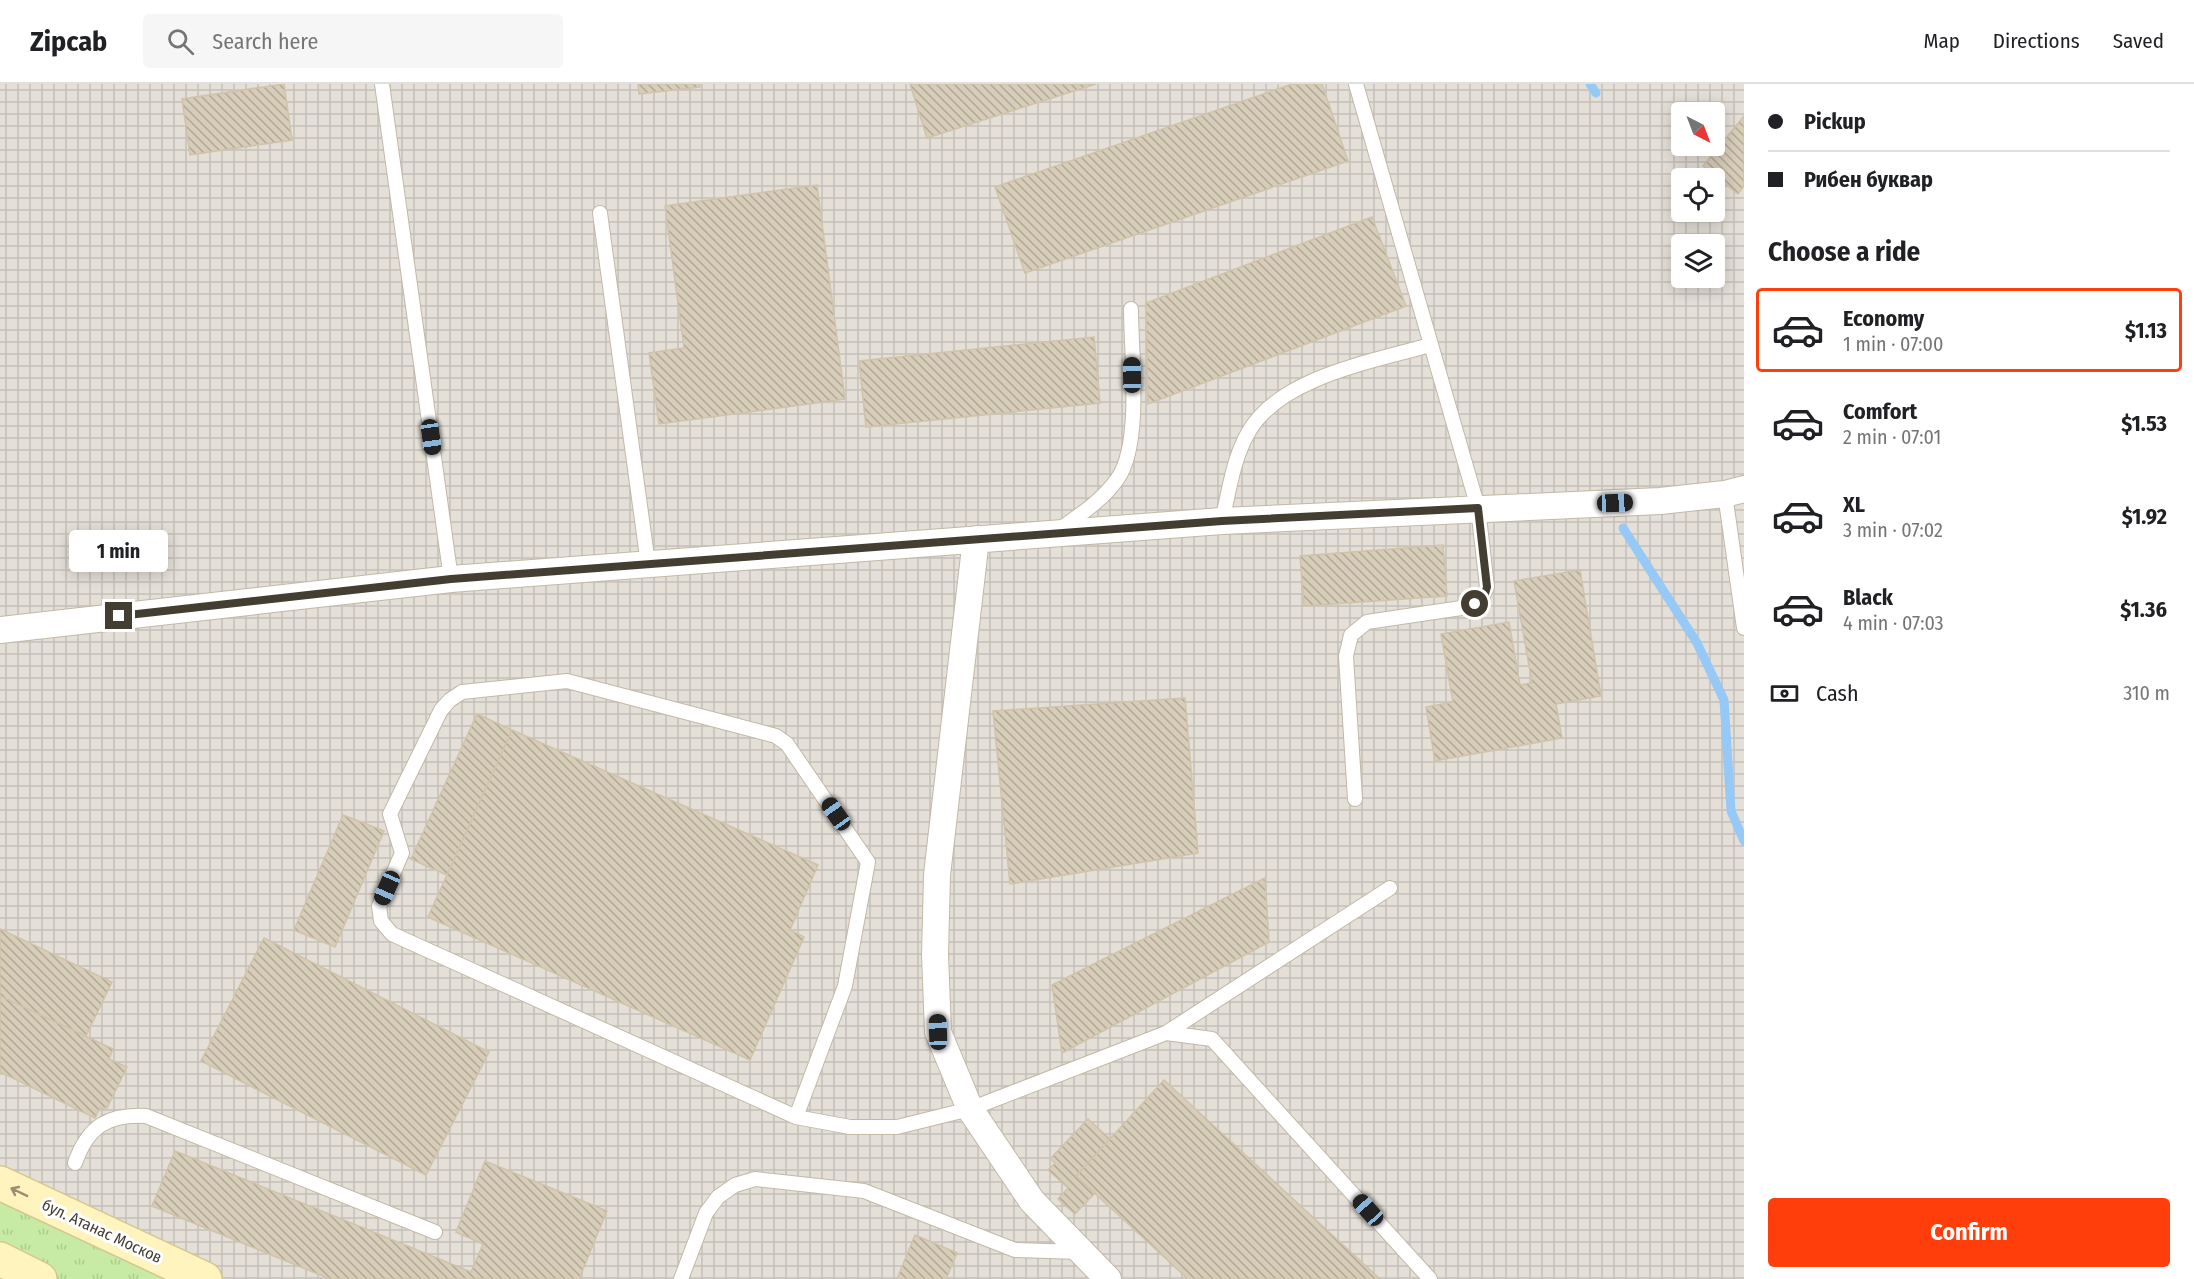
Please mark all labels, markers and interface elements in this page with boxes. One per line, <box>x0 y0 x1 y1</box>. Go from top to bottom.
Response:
search box <box>143 14 563 68</box>
text: Zipcab <box>30 25 107 58</box>
icon: search <box>164 25 197 58</box>
text: Search here <box>212 28 318 55</box>
text: Map <box>1923 28 1960 54</box>
text: Directions <box>1993 28 2080 54</box>
text: Saved <box>2113 28 2164 54</box>
north arrow <box>1671 102 1725 156</box>
map controls <box>1671 102 1725 288</box>
text: Pickup <box>1804 108 1866 135</box>
text: Рибен буквар <box>1804 166 1933 193</box>
button: locate <box>1671 168 1725 222</box>
button: layers <box>1671 234 1725 288</box>
text: Choose a ride <box>1768 236 1920 268</box>
icon: car <box>1771 303 1825 357</box>
text: Economy <box>1843 305 1924 332</box>
text: $1.13 <box>2125 317 2167 344</box>
text: 1 min · 07:00 <box>1843 332 1943 356</box>
car <box>1123 357 1141 393</box>
icon: car <box>1771 396 1825 450</box>
text: Comfort <box>1843 398 1917 425</box>
text: $1.53 <box>2121 410 2167 437</box>
car <box>420 418 442 456</box>
text: 2 min · 07:01 <box>1843 425 1941 449</box>
icon: car <box>1771 489 1825 543</box>
text: XL <box>1843 491 1865 518</box>
car <box>1597 493 1633 513</box>
text: $1.92 <box>2122 503 2167 530</box>
text: 3 min · 07:02 <box>1843 518 1943 542</box>
callout: 1 min <box>70 529 168 571</box>
text: 1 min <box>97 539 140 563</box>
icon: car <box>1771 582 1825 636</box>
text: Black <box>1843 584 1893 611</box>
route start <box>1461 590 1488 617</box>
text: $1.36 <box>2120 596 2167 623</box>
route end <box>105 602 132 629</box>
text: 4 min · 07:03 <box>1843 611 1944 635</box>
icon: cash <box>1768 677 1801 710</box>
text: Cash <box>1816 680 1859 707</box>
text: 310 m <box>2123 681 2170 705</box>
car <box>818 794 854 834</box>
car <box>371 868 403 908</box>
car <box>928 1014 948 1050</box>
one-way arrow <box>10 1185 28 1197</box>
car <box>1349 1191 1387 1229</box>
street label: бул. Атанас Москов <box>39 1195 165 1267</box>
button: Confirm <box>1768 1198 2170 1267</box>

